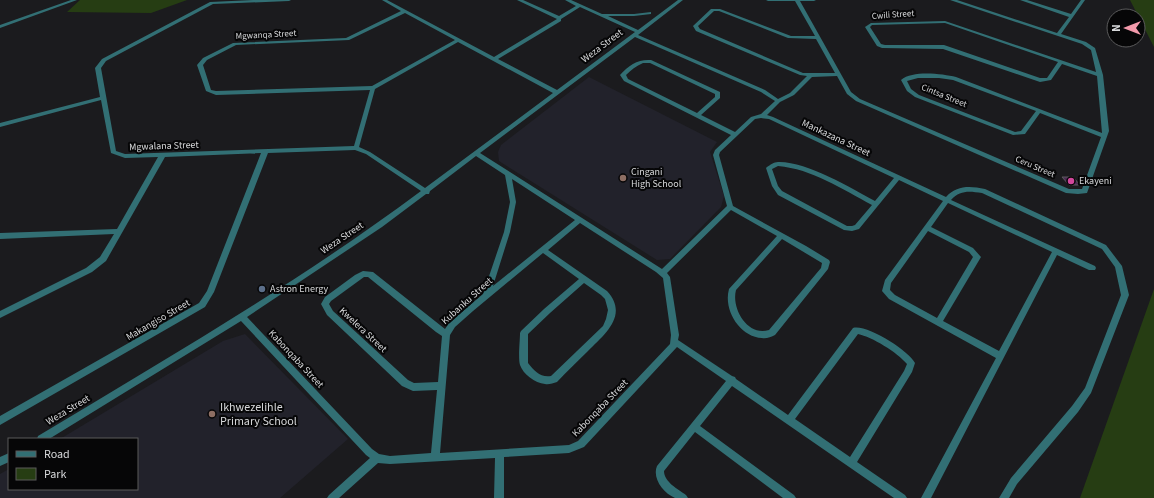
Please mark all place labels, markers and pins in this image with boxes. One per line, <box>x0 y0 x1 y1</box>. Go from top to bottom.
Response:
place label: Cingani High School <box>631 165 682 191</box>
marker: Cingani High School <box>618 173 628 183</box>
place label: Ekayeni <box>1079 174 1112 188</box>
marker: Ekayeni <box>1066 176 1076 186</box>
place label: Astron Energy <box>270 282 329 296</box>
marker: Astron Energy <box>257 284 267 294</box>
place label: Ikhwezelihle Primary School <box>220 399 297 430</box>
marker: Ikhwezelihle Primary School <box>207 409 217 419</box>

